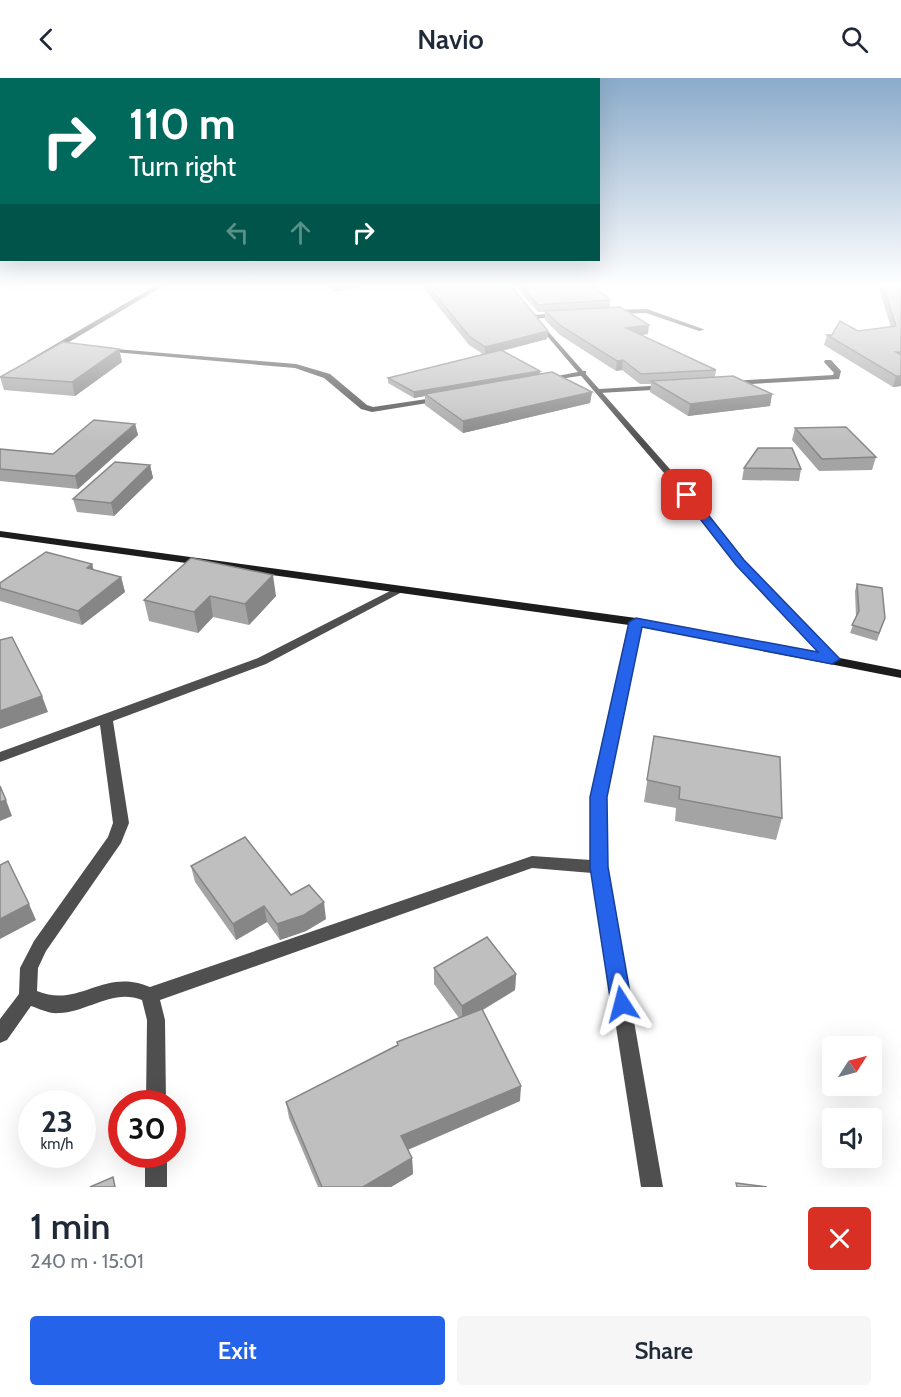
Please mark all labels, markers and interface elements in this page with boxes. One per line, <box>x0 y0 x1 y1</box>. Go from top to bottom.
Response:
icon: back <box>30 23 63 56</box>
text: Navio <box>417 23 484 56</box>
icon: search <box>838 23 871 56</box>
text: 110 m <box>129 98 236 150</box>
icon: right <box>30 102 108 180</box>
text: Turn right <box>129 150 236 183</box>
icon: left <box>221 216 254 249</box>
icon: ahead <box>284 216 317 249</box>
icon: right <box>347 216 380 249</box>
pin <box>661 469 712 520</box>
icon: arrive <box>670 478 703 511</box>
position arrow <box>590 972 654 1036</box>
north arrow <box>822 1036 882 1096</box>
map controls <box>822 1036 882 1168</box>
speed limit sign: 30 <box>108 1090 186 1168</box>
text: 23 <box>41 1103 73 1140</box>
button: sound <box>822 1108 882 1168</box>
text: km/h <box>41 1135 73 1153</box>
text: 1 min <box>30 1204 110 1248</box>
button: close <box>808 1207 871 1270</box>
text: 240 m · 15:01 <box>30 1249 144 1273</box>
button: Exit <box>30 1316 445 1385</box>
button: Share <box>457 1316 871 1385</box>

